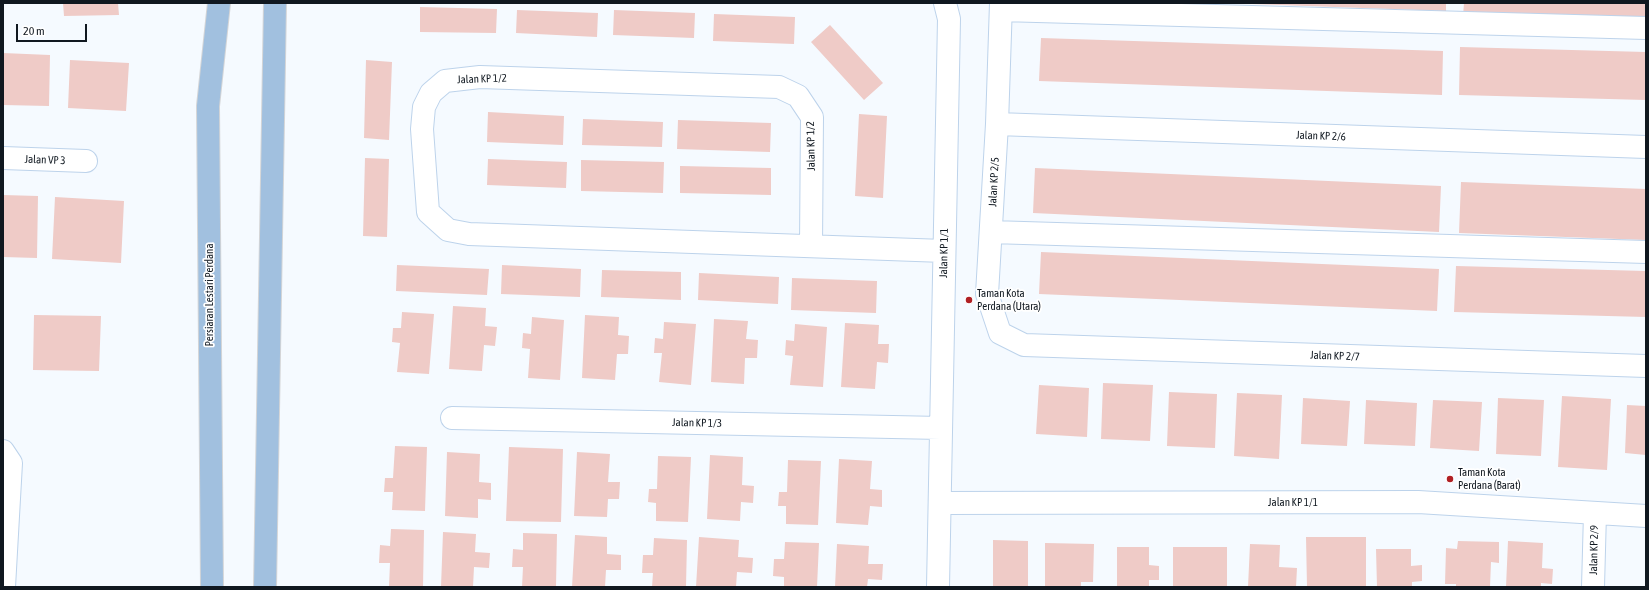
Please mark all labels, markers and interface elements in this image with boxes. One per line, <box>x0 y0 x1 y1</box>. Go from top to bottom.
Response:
scale bar <box>18 16 89 42</box>
text: 20 m <box>23 24 45 38</box>
street label: Jalan KP 1/2 <box>457 72 507 86</box>
street label: Jalan KP 1/2 <box>804 121 818 171</box>
street label: Jalan KP 2/6 <box>1296 129 1346 143</box>
street label: Jalan VP 3 <box>24 153 66 167</box>
street label: Jalan KP 2/5 <box>986 157 1002 207</box>
street label: Jalan KP 1/1 <box>937 228 951 278</box>
street label: Persiaran Lestari Perdana <box>203 243 217 347</box>
place label: Taman Kota Perdana (Utara) <box>977 287 1041 313</box>
marker: Taman Kota Perdana (Utara) <box>964 295 974 305</box>
street label: Jalan KP 2/7 <box>1310 349 1360 363</box>
street label: Jalan KP 1/3 <box>672 416 722 430</box>
place label: Taman Kota Perdana (Barat) <box>1458 466 1521 492</box>
marker: Taman Kota Perdana (Barat) <box>1445 474 1455 484</box>
street label: Jalan KP 1/1 <box>1268 496 1318 510</box>
street label: Jalan KP 2/9 <box>1587 525 1601 575</box>

